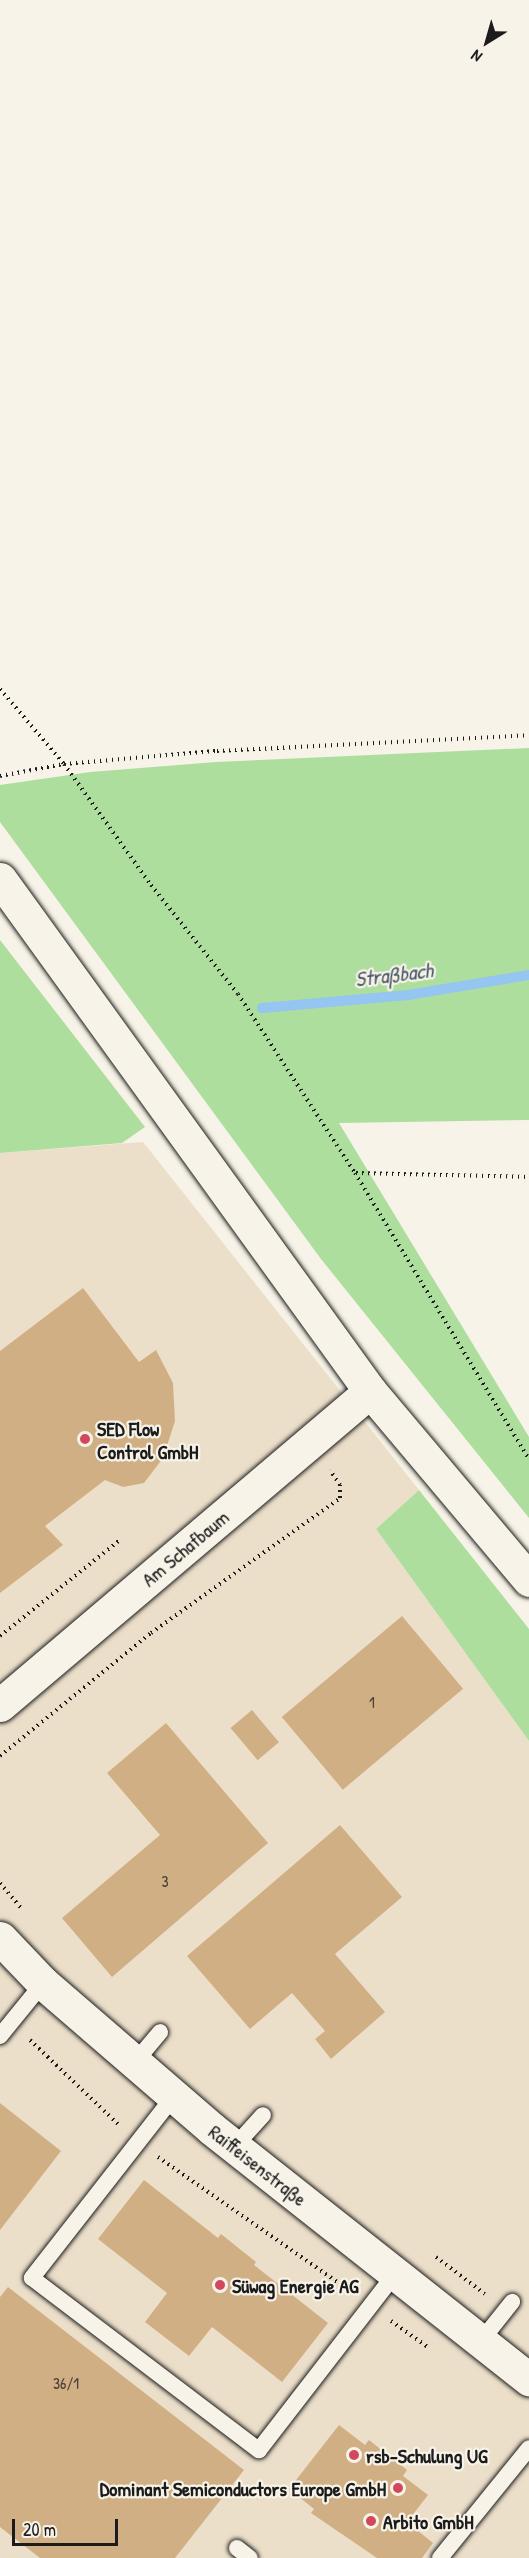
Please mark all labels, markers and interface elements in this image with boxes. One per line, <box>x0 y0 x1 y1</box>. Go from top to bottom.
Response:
north arrow <box>457 12 517 72</box>
text: N <box>466 45 486 68</box>
water label: Straßbach <box>354 958 434 992</box>
place label: SED Flow Control GmbH <box>97 1416 198 1463</box>
marker: SED Flow Control GmbH <box>78 1432 92 1446</box>
street label: Am Schafbaum <box>137 1505 233 1591</box>
house number: 1 <box>369 1692 375 1712</box>
house number: 3 <box>161 1871 169 1891</box>
street label: Raiffeisenstraße <box>204 2119 312 2211</box>
place label: Süwag Energie AG <box>232 2273 359 2297</box>
marker: Süwag Energie AG <box>213 2278 227 2292</box>
house number: 36/1 <box>53 2373 79 2393</box>
place label: rsb-Schulung UG <box>366 2443 488 2467</box>
marker: rsb-Schulung UG <box>347 2448 361 2462</box>
place label: Dominant Semiconductors Europe GmbH <box>100 2476 386 2500</box>
marker: Dominant Semiconductors Europe GmbH <box>391 2481 405 2495</box>
scale bar <box>15 2507 122 2545</box>
place label: Arbito GmbH <box>383 2509 474 2533</box>
marker: Arbito GmbH <box>364 2514 378 2528</box>
text: 20 m <box>23 2517 56 2542</box>

